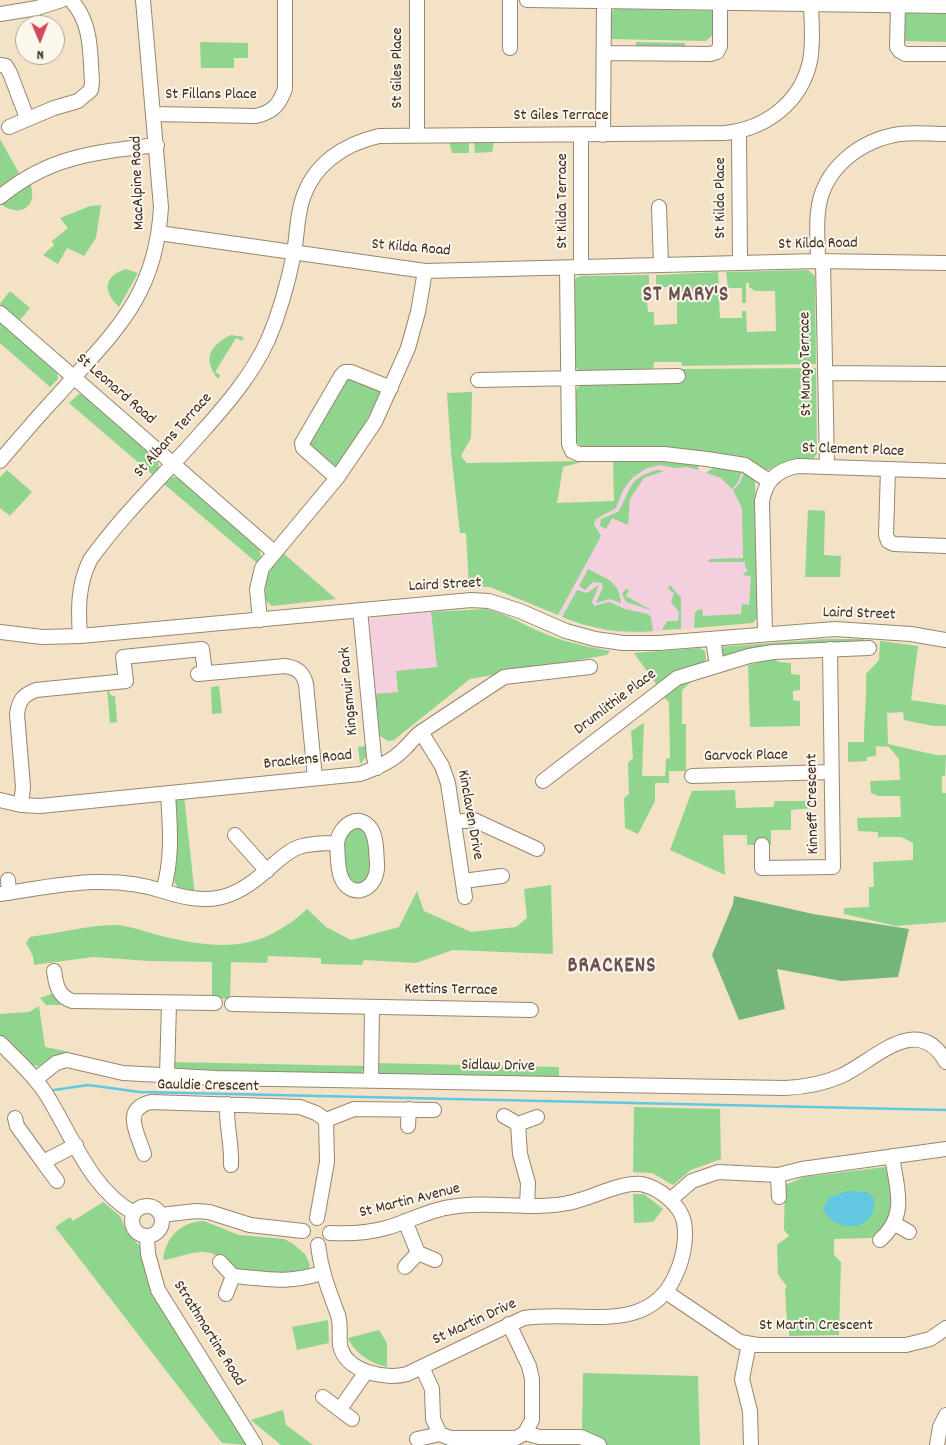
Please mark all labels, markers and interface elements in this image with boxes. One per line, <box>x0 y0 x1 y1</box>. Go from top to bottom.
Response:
north arrow <box>15 15 65 65</box>
street label: St Giles Place <box>389 28 409 108</box>
text: N <box>37 44 44 64</box>
street label: St Fillans Place <box>165 86 257 106</box>
street label: St Giles Terrace <box>513 107 609 127</box>
street label: MacAlpine Road <box>128 136 150 230</box>
street label: St Kilda Terrace <box>554 153 574 249</box>
street label: St Kilda Place <box>712 157 732 239</box>
street label: St Kilda Road <box>778 235 858 255</box>
street label: St Kilda Road <box>371 236 451 262</box>
district label: ST MARY'S <box>642 284 730 310</box>
street label: St Mungo Terrace <box>796 312 818 416</box>
street label: St Leonard Road <box>71 350 159 430</box>
street label: St Albans Terrace <box>131 390 217 482</box>
street label: St Clement Place <box>801 440 905 462</box>
street label: Laird Street <box>408 575 482 597</box>
street label: Laird Street <box>822 604 896 626</box>
street label: Kingsmuir Park <box>337 646 363 736</box>
street label: Drumlithie Place <box>571 666 661 740</box>
street label: Brackens Road <box>263 747 353 775</box>
street label: Garvock Place <box>704 747 788 767</box>
street label: Kinneff Crescent <box>804 753 824 855</box>
street label: Kinclaven Drive <box>452 768 486 862</box>
district label: BRACKENS <box>567 955 657 981</box>
street label: Kettins Terrace <box>404 981 498 1001</box>
street label: Sidlaw Drive <box>461 1057 535 1077</box>
street label: Gauldie Crescent <box>157 1077 259 1097</box>
street label: St Martin Avenue <box>358 1180 462 1224</box>
street label: Strathmartine Road <box>168 1278 248 1390</box>
street label: St Martin Drive <box>430 1295 520 1351</box>
street label: St Martin Crescent <box>759 1317 873 1337</box>

